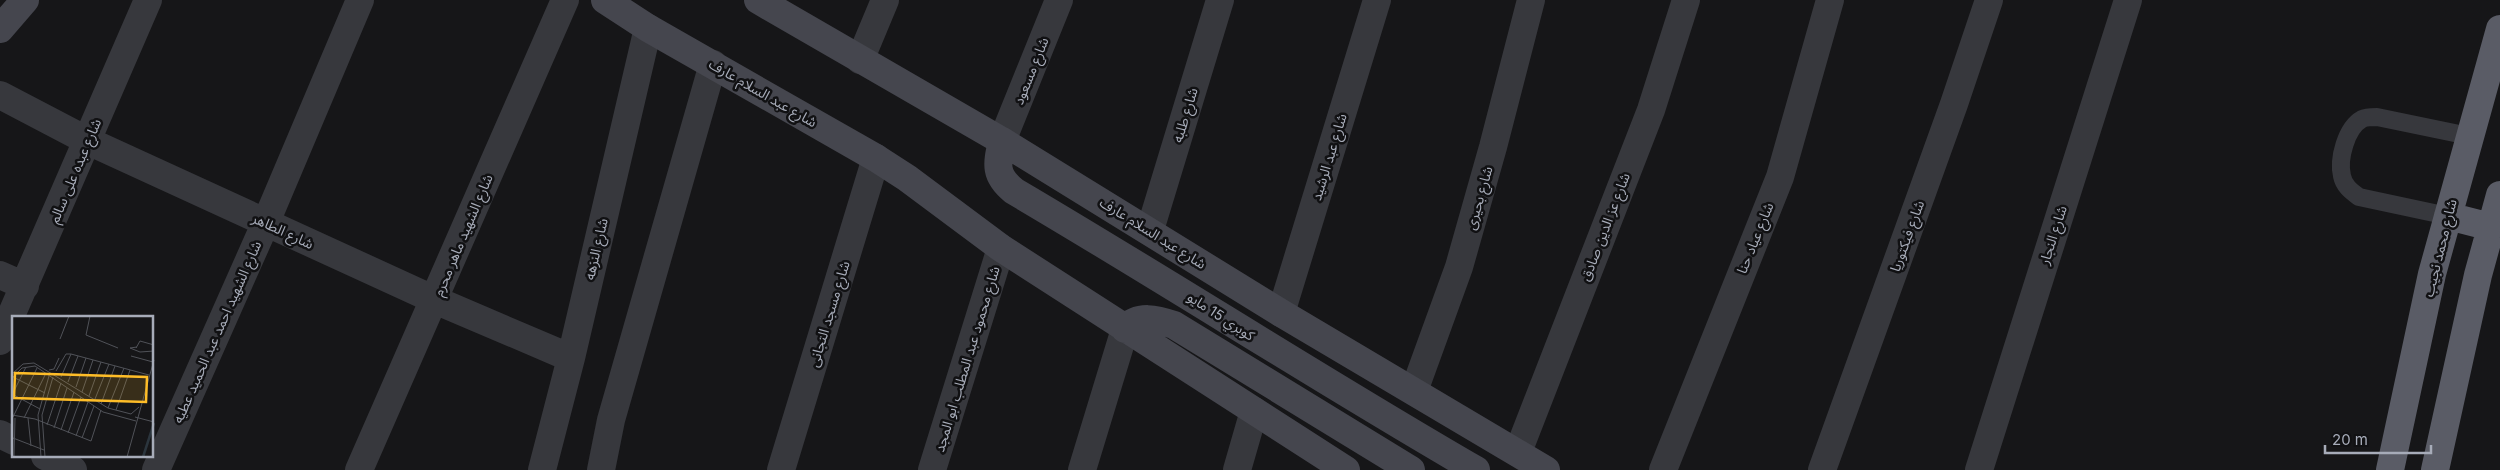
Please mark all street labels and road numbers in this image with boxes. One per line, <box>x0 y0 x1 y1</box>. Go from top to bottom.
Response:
street label: شارع مسعود <box>1009 35 1055 108</box>
street label: شارع عبد السلام عارف <box>705 55 820 133</box>
street label: شارع طلبه <box>1168 85 1204 145</box>
street label: شارع عبد الرشيد <box>1307 111 1353 203</box>
street label: شارع عبده على سالم <box>45 116 107 227</box>
street label: شارع بحيرى <box>1461 164 1499 232</box>
street label: شارع عز الدين صادق <box>1576 170 1636 285</box>
street label: شارع الشهيد ماهر محرم <box>429 171 499 299</box>
street label: شارع عبد السلام عارف <box>1095 193 1210 275</box>
street label: شارع محمد نجيب <box>2419 197 2463 299</box>
street label: شارع فيكتوريا <box>1886 198 1930 275</box>
street label: شارع عياد حنا <box>1733 200 1779 277</box>
street label: شارع النجار <box>2035 203 2073 268</box>
street label: شارع الطاهر <box>248 209 317 255</box>
street label: شارع النزهه <box>580 216 614 282</box>
street label: شارع الشهيد احمد عبد الحميد عطيه <box>169 238 267 427</box>
street label: شارع مسجد التجانى <box>804 259 856 370</box>
street label: شارع محمود عبد المطلب ابو المجد <box>930 264 1006 455</box>
street label: كوبري 15 مايو <box>1183 288 1258 346</box>

